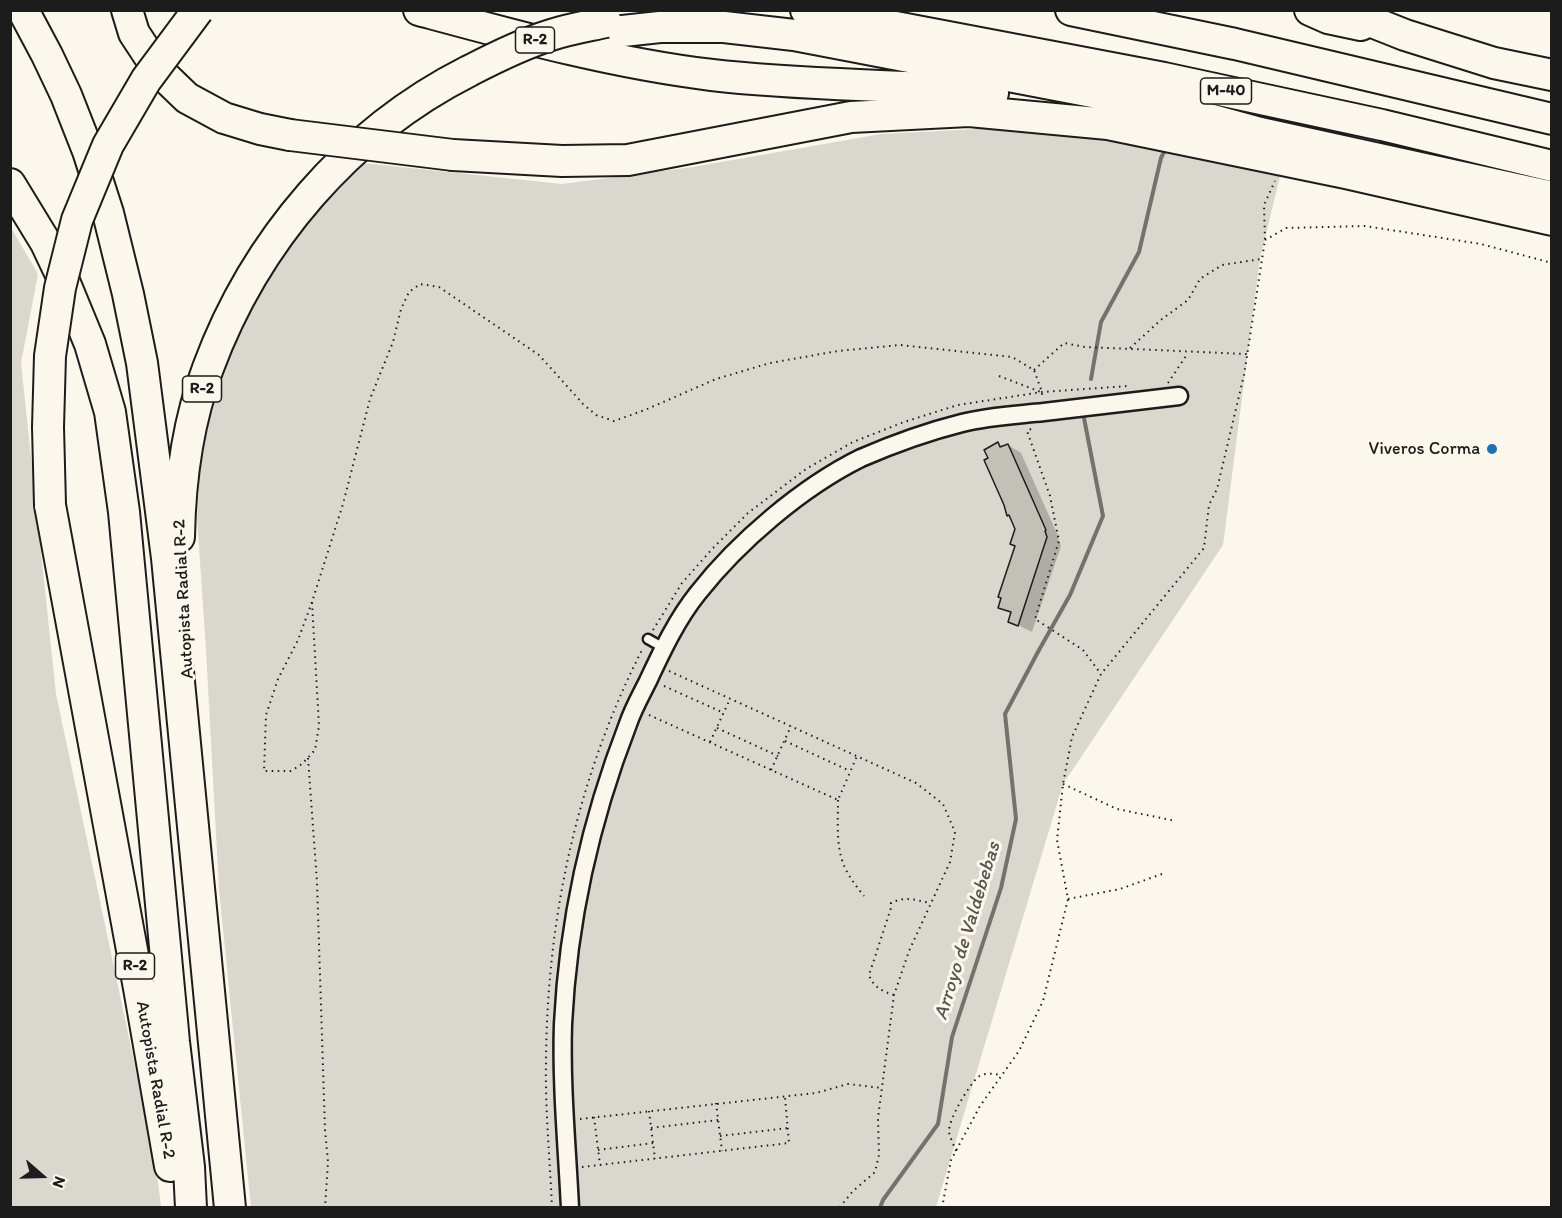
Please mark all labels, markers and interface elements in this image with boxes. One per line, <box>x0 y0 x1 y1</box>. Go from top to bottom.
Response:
road number: R-2 <box>516 27 554 53</box>
road number: M-40 <box>1200 78 1252 104</box>
road number: R-2 <box>182 376 222 402</box>
place label: Viveros Corma <box>1369 438 1480 460</box>
marker: Viveros Corma <box>1485 442 1499 456</box>
street label: Autopista Radial R-2 <box>169 519 199 679</box>
water label: Arroyo de Valdebebas <box>930 839 1006 1023</box>
road number: R-2 <box>116 953 154 979</box>
street label: Autopista Radial R-2 <box>130 999 180 1161</box>
north arrow <box>12 1146 72 1206</box>
text: N <box>49 1174 70 1191</box>

